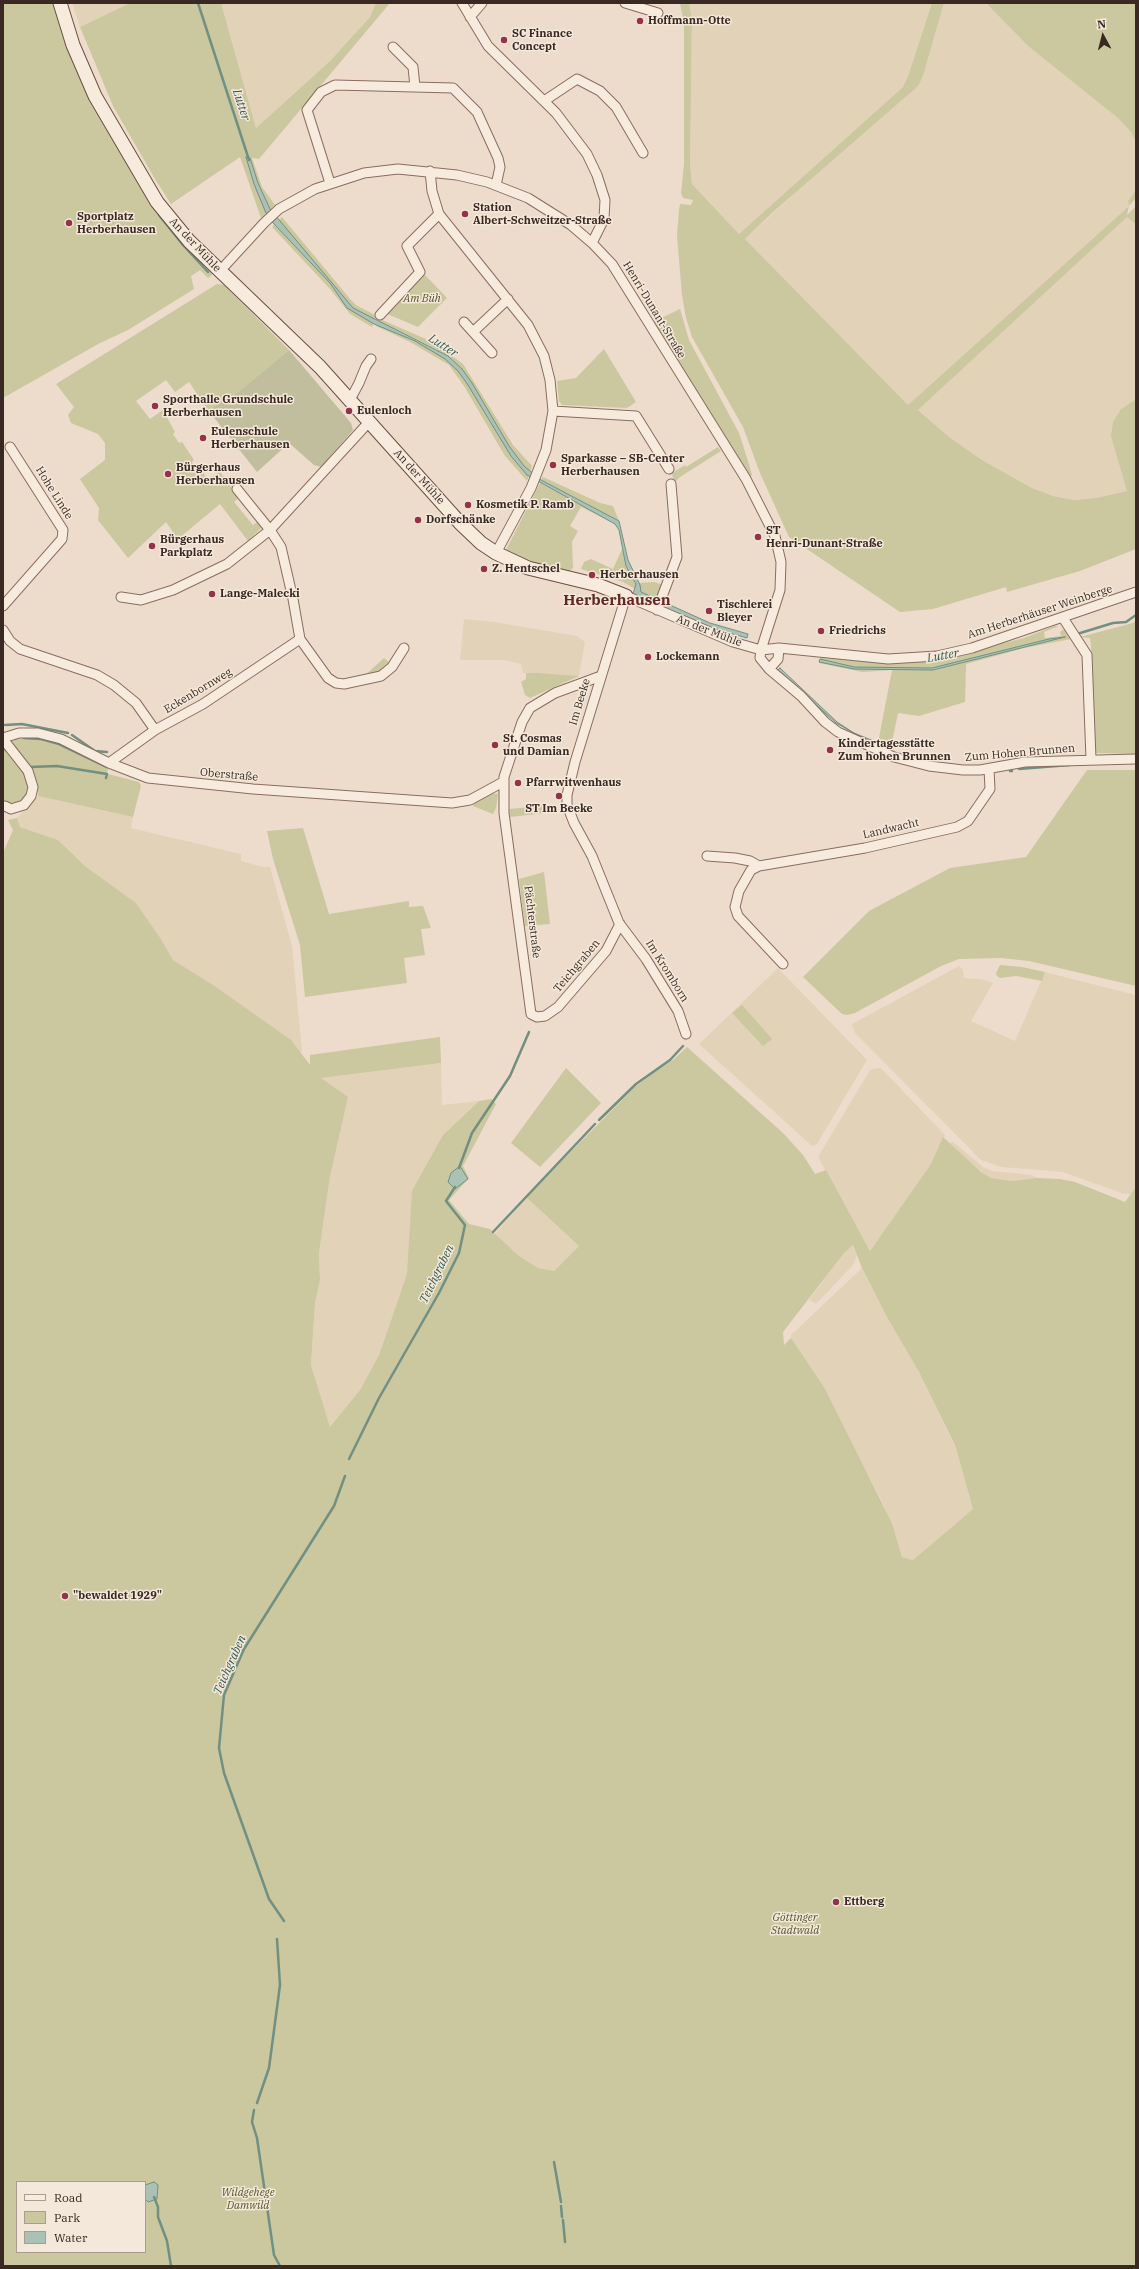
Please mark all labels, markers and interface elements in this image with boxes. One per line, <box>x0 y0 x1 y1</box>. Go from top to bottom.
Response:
place label: Hoffmann-Otte <box>648 14 731 28</box>
marker: Hoffmann-Otte <box>635 16 645 26</box>
north arrow <box>1083 16 1123 56</box>
text: N <box>1096 17 1107 32</box>
place label: SC Finance Concept <box>512 27 572 53</box>
marker: SC Finance Concept <box>499 35 509 45</box>
water label: Lutter <box>229 88 253 122</box>
place label: Station Albert-Schweitzer-Straße <box>473 201 612 227</box>
marker: Station Albert-Schweitzer-Straße <box>460 209 470 219</box>
place label: Sportplatz Herberhausen <box>77 210 156 236</box>
street label: An der Mühle <box>166 215 224 275</box>
marker: Sportplatz Herberhausen <box>64 218 74 228</box>
street label: Henri-Dunant-Straße <box>620 259 688 361</box>
park label: Am Büh <box>403 292 441 306</box>
water label: Lutter <box>426 331 460 361</box>
place label: Sporthalle Grundschule Herberhausen <box>163 393 293 419</box>
marker: Sporthalle Grundschule Herberhausen <box>150 401 160 411</box>
place label: Eulenloch <box>357 404 412 418</box>
marker: Eulenloch <box>344 406 354 416</box>
place label: Eulenschule Herberhausen <box>211 425 290 451</box>
marker: Eulenschule Herberhausen <box>198 433 208 443</box>
street label: An der Mühle <box>391 447 447 507</box>
place label: Sparkasse – SB-Center Herberhausen <box>561 452 684 478</box>
marker: Sparkasse – SB-Center Herberhausen <box>548 460 558 470</box>
place label: Bürgerhaus Herberhausen <box>176 461 255 487</box>
street label: Hohe Linde <box>33 464 75 522</box>
marker: Bürgerhaus Herberhausen <box>163 469 173 479</box>
place label: Kosmetik P. Ramb <box>476 498 574 512</box>
marker: Kosmetik P. Ramb <box>463 500 473 510</box>
place label: Dorfschänke <box>426 513 496 527</box>
marker: Dorfschänke <box>413 515 423 525</box>
place label: ST Henri-Dunant-Straße <box>766 524 883 550</box>
marker: ST Henri-Dunant-Straße <box>753 532 763 542</box>
place label: Bürgerhaus Parkplatz <box>160 533 224 559</box>
marker: Bürgerhaus Parkplatz <box>147 541 157 551</box>
place label: Z. Hentschel <box>492 562 560 576</box>
marker: Z. Hentschel <box>479 564 489 574</box>
place label: Herberhausen <box>600 568 679 582</box>
marker: Herberhausen <box>587 570 597 580</box>
street label: Am Herberhäuser Weinberge <box>966 582 1114 642</box>
place label: Lange-Malecki <box>220 587 300 601</box>
marker: Lange-Malecki <box>207 589 217 599</box>
district label: Herberhausen <box>563 592 671 610</box>
place label: Tischlerei Bleyer <box>717 598 772 624</box>
marker: Tischlerei Bleyer <box>704 606 714 616</box>
street label: An der Mühle <box>674 612 744 650</box>
place label: Friedrichs <box>829 624 886 638</box>
marker: Friedrichs <box>816 626 826 636</box>
water label: Lutter <box>926 646 960 666</box>
place label: Lockemann <box>656 650 720 664</box>
marker: Lockemann <box>643 652 653 662</box>
street label: Eckenbornweg <box>162 666 234 716</box>
street label: Im Beeke <box>567 677 593 727</box>
place label: St. Cosmas und Damian <box>503 732 569 758</box>
place label: Kindertagesstätte Zum hohen Brunnen <box>838 737 951 763</box>
marker: St. Cosmas und Damian <box>490 740 500 750</box>
street label: Zum Hohen Brunnen <box>965 742 1075 764</box>
marker: Kindertagesstätte Zum hohen Brunnen <box>825 745 835 755</box>
street label: Oberstraße <box>199 766 259 784</box>
place label: Pfarrwitwenhaus <box>526 776 621 790</box>
marker: Pfarrwitwenhaus <box>513 778 523 788</box>
marker: ST Im Beeke <box>554 791 564 801</box>
place label: ST Im Beeke <box>525 802 593 816</box>
street label: Landwacht <box>862 816 920 842</box>
street label: Pächterstraße <box>521 885 543 959</box>
street label: Teichgraben <box>551 937 603 995</box>
street label: Im Kromborn <box>643 937 691 1005</box>
water label: Teichgraben <box>417 1242 457 1306</box>
place label: "bewaldet 1929" <box>73 1589 162 1603</box>
marker: "bewaldet 1929" <box>60 1591 70 1601</box>
water label: Teichgraben <box>211 1633 249 1697</box>
place label: Ettberg <box>844 1895 884 1909</box>
marker: Ettberg <box>831 1897 841 1907</box>
park label: Göttinger Stadtwald <box>771 1911 819 1937</box>
legend <box>16 2181 146 2253</box>
park label: Wildgehege Damwild <box>221 2186 275 2212</box>
text: Road <box>54 2190 83 2205</box>
text: Park <box>54 2210 80 2225</box>
text: Water <box>54 2230 87 2245</box>

